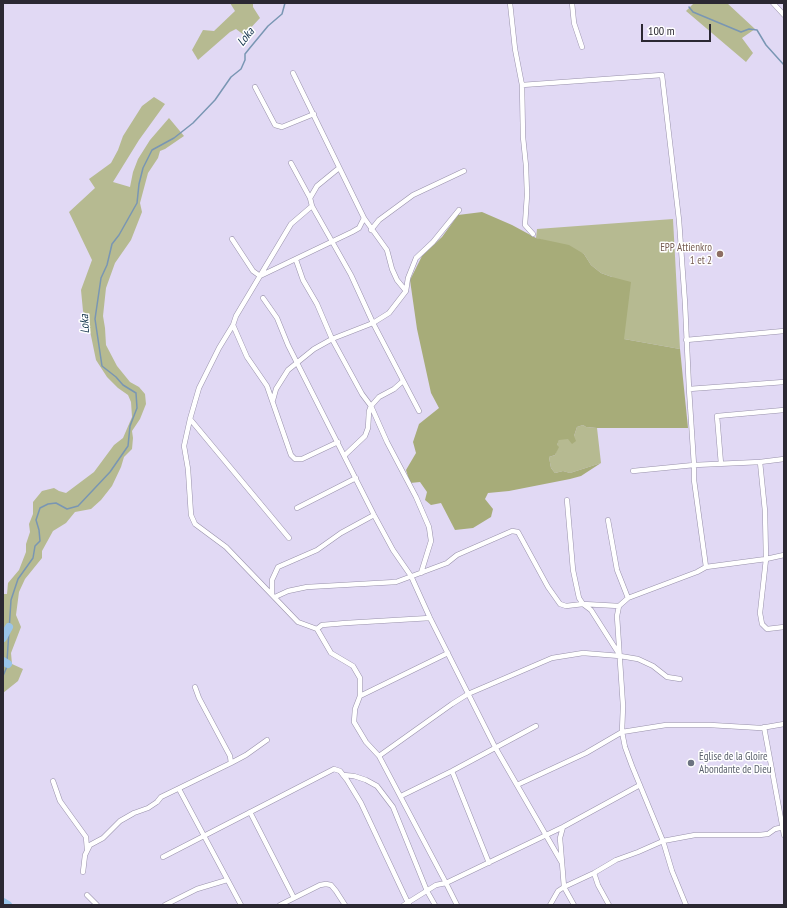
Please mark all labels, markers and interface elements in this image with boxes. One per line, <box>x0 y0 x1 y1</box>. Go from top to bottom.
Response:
scale bar <box>643 16 713 42</box>
text: 100 m <box>648 23 675 38</box>
water label: Loka <box>234 25 258 49</box>
place label: EPP Attienkro 1 et 2 <box>660 241 712 267</box>
marker: EPP Attienkro 1 et 2 <box>715 249 725 259</box>
water label: Loka <box>77 314 93 334</box>
place label: Église de la Gloire Abondante de Dieu <box>699 750 771 776</box>
marker: Église de la Gloire Abondante de Dieu <box>686 758 696 768</box>

